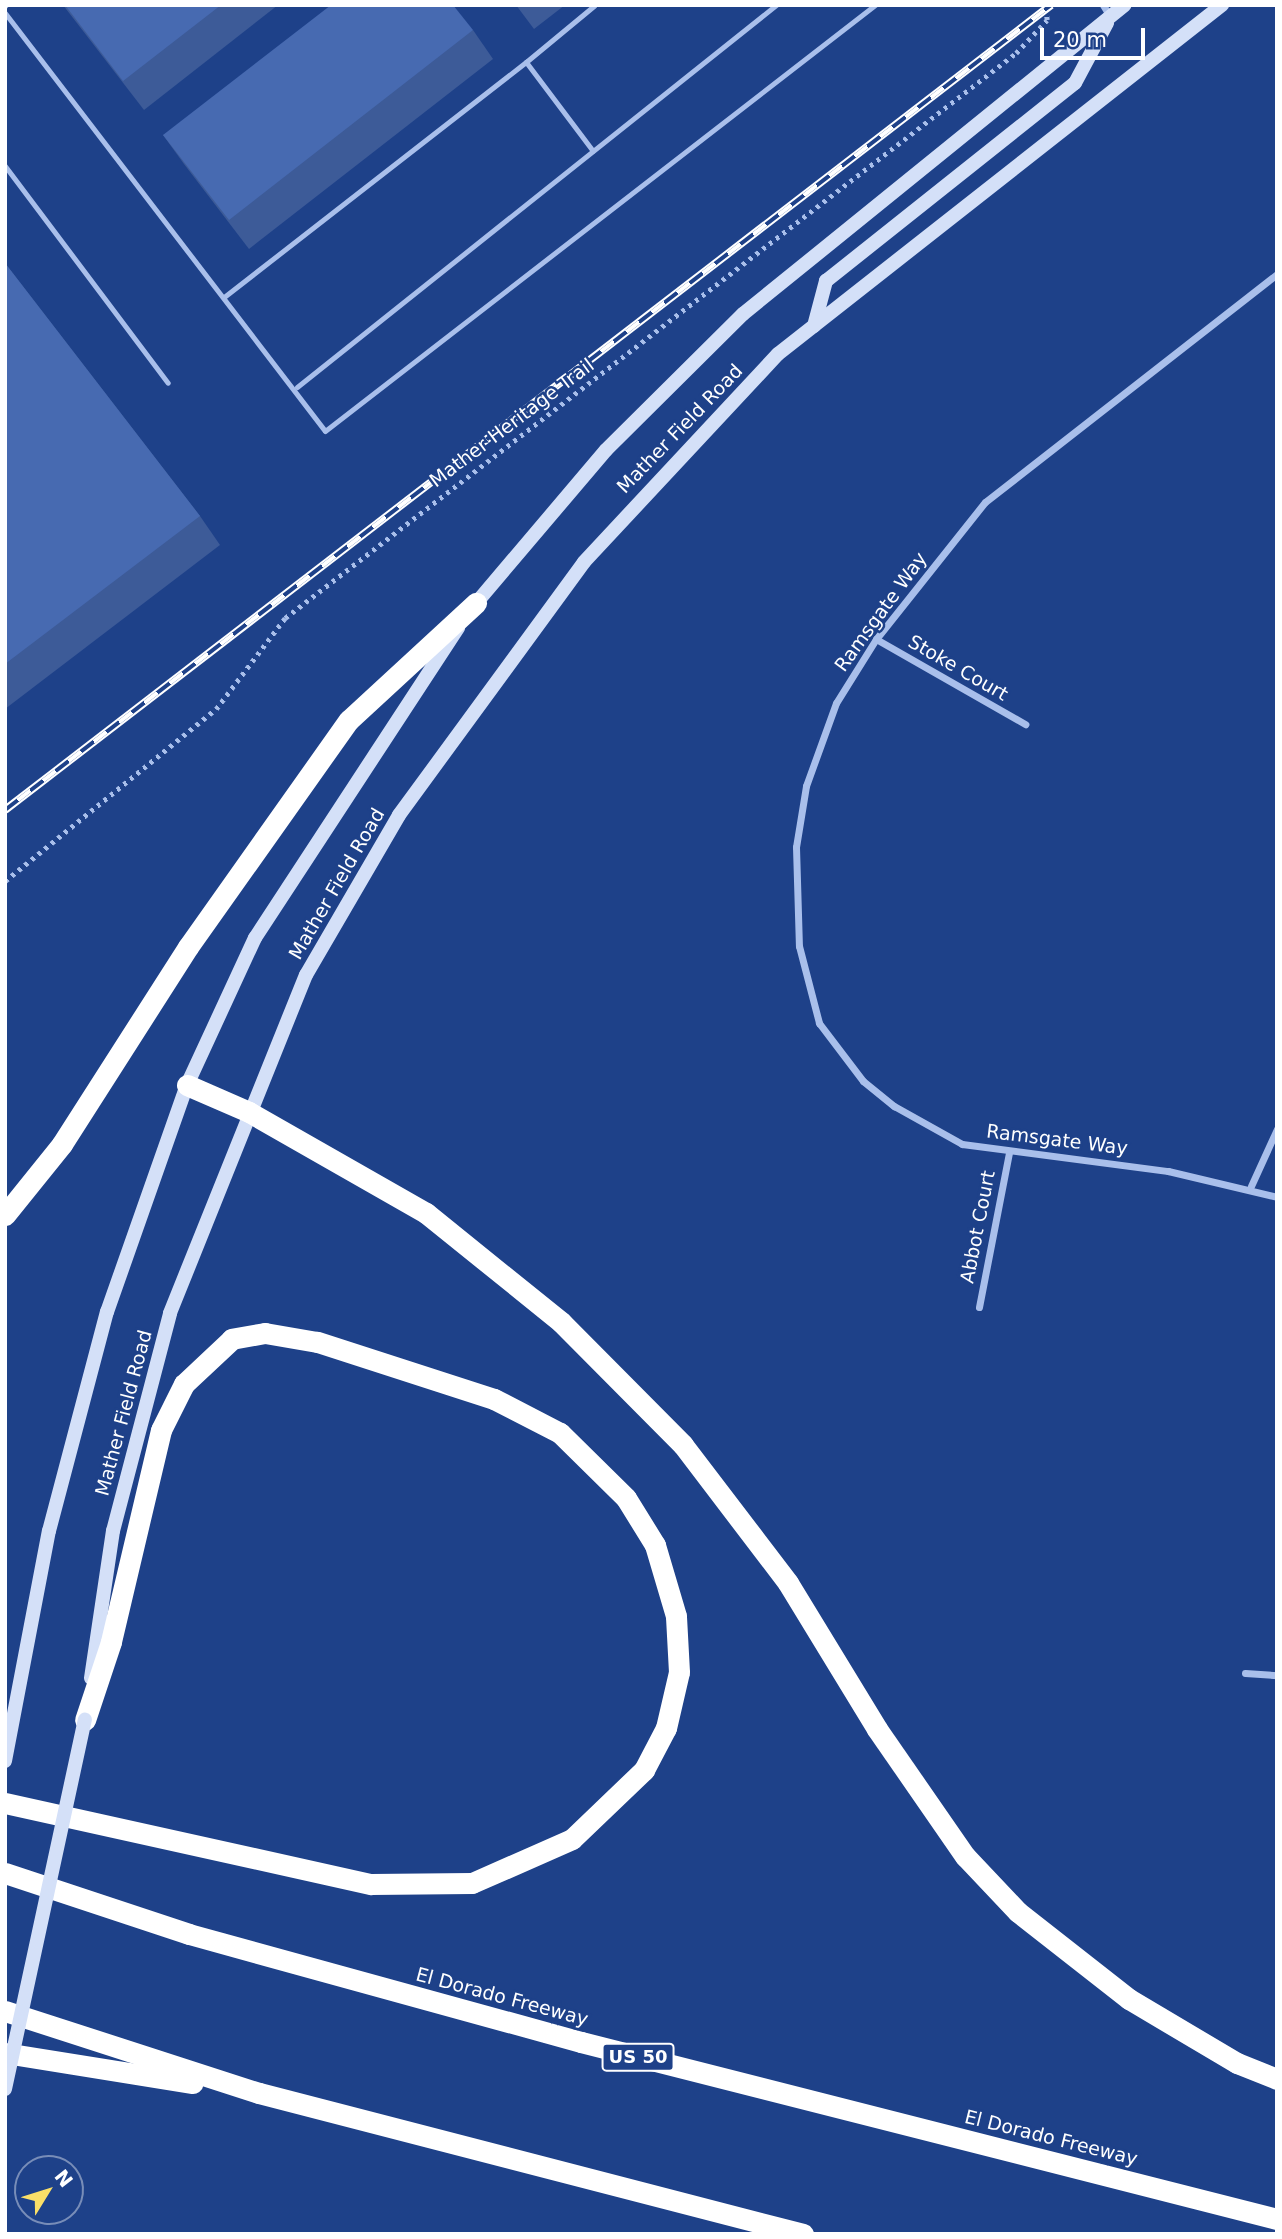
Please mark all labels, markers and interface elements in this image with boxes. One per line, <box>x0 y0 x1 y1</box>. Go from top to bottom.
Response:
scale bar <box>1044 14 1149 58</box>
text: 20 m <box>1053 28 1107 52</box>
street label: Mather Heritage Trail <box>425 354 599 492</box>
street label: Mather Field Road <box>613 360 747 498</box>
street label: Ramsgate Way <box>830 548 932 676</box>
street label: Stoke Court <box>904 630 1012 706</box>
street label: Mather Field Road <box>284 804 390 964</box>
street label: Ramsgate Way <box>985 1120 1129 1160</box>
street label: Abbot Court <box>956 1169 1000 1285</box>
street label: Mather Field Road <box>91 1328 157 1498</box>
street label: El Dorado Freeway <box>413 1963 591 2031</box>
road number: US 50 <box>601 2042 675 2071</box>
street label: El Dorado Freeway <box>962 2105 1140 2171</box>
north arrow <box>14 2155 84 2225</box>
text: N <box>50 2165 78 2191</box>

